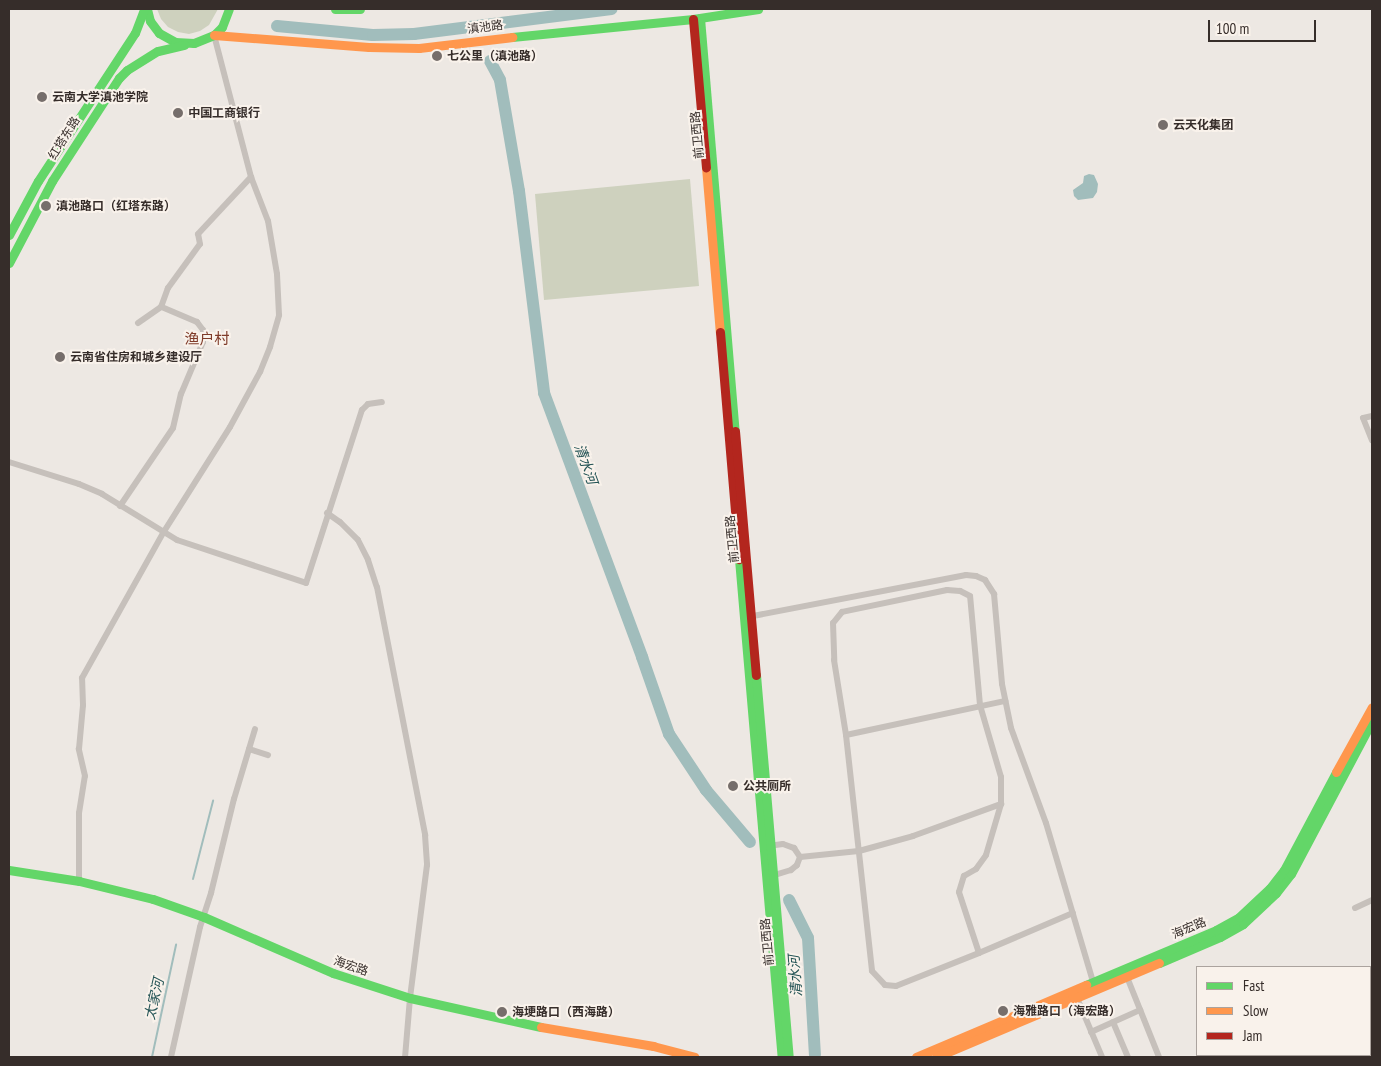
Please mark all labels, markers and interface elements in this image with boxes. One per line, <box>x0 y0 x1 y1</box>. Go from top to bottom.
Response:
scale bar <box>1211 10 1318 42</box>
street label: 滇池路 <box>466 18 504 36</box>
text: 100 m <box>1216 19 1249 38</box>
place label: 七公里（滇池路） <box>447 49 543 63</box>
marker: 七公里（滇池路） <box>431 50 443 62</box>
place label: 云南大学滇池学院 <box>52 90 148 104</box>
marker: 云南大学滇池学院 <box>36 91 48 103</box>
place label: 中国工商银行 <box>188 106 260 120</box>
marker: 中国工商银行 <box>172 107 184 119</box>
street label: 前卫西路 <box>688 110 706 160</box>
street label: 红塔东路 <box>45 114 83 162</box>
place label: 云天化集团 <box>1173 118 1233 132</box>
marker: 云天化集团 <box>1157 119 1169 131</box>
place label: 滇池路口（红塔东路） <box>56 199 176 213</box>
marker: 滇池路口（红塔东路） <box>40 200 52 212</box>
district label: 渔户村 <box>185 330 229 348</box>
place label: 云南省住房和城乡建设厅 <box>70 350 202 364</box>
marker: 云南省住房和城乡建设厅 <box>54 351 66 363</box>
water label: 清水河 <box>571 441 601 487</box>
street label: 前卫西路 <box>723 514 741 564</box>
place label: 公共厕所 <box>743 779 791 793</box>
marker: 公共厕所 <box>727 780 739 792</box>
street label: 海宏路 <box>1170 914 1208 942</box>
street label: 前卫西路 <box>758 917 776 967</box>
street label: 海宏路 <box>332 953 370 979</box>
water label: 清水河 <box>785 954 805 998</box>
legend <box>1196 966 1371 1056</box>
text: Fast <box>1243 976 1264 995</box>
water label: 太家河 <box>141 977 167 1021</box>
text: Slow <box>1243 1001 1268 1020</box>
place label: 海雅路口（海宏路） <box>1013 1004 1121 1018</box>
place label: 海埂路口（西海路） <box>512 1005 620 1019</box>
marker: 海雅路口（海宏路） <box>997 1005 1009 1017</box>
marker: 海埂路口（西海路） <box>496 1006 508 1018</box>
text: Jam <box>1243 1026 1262 1045</box>

